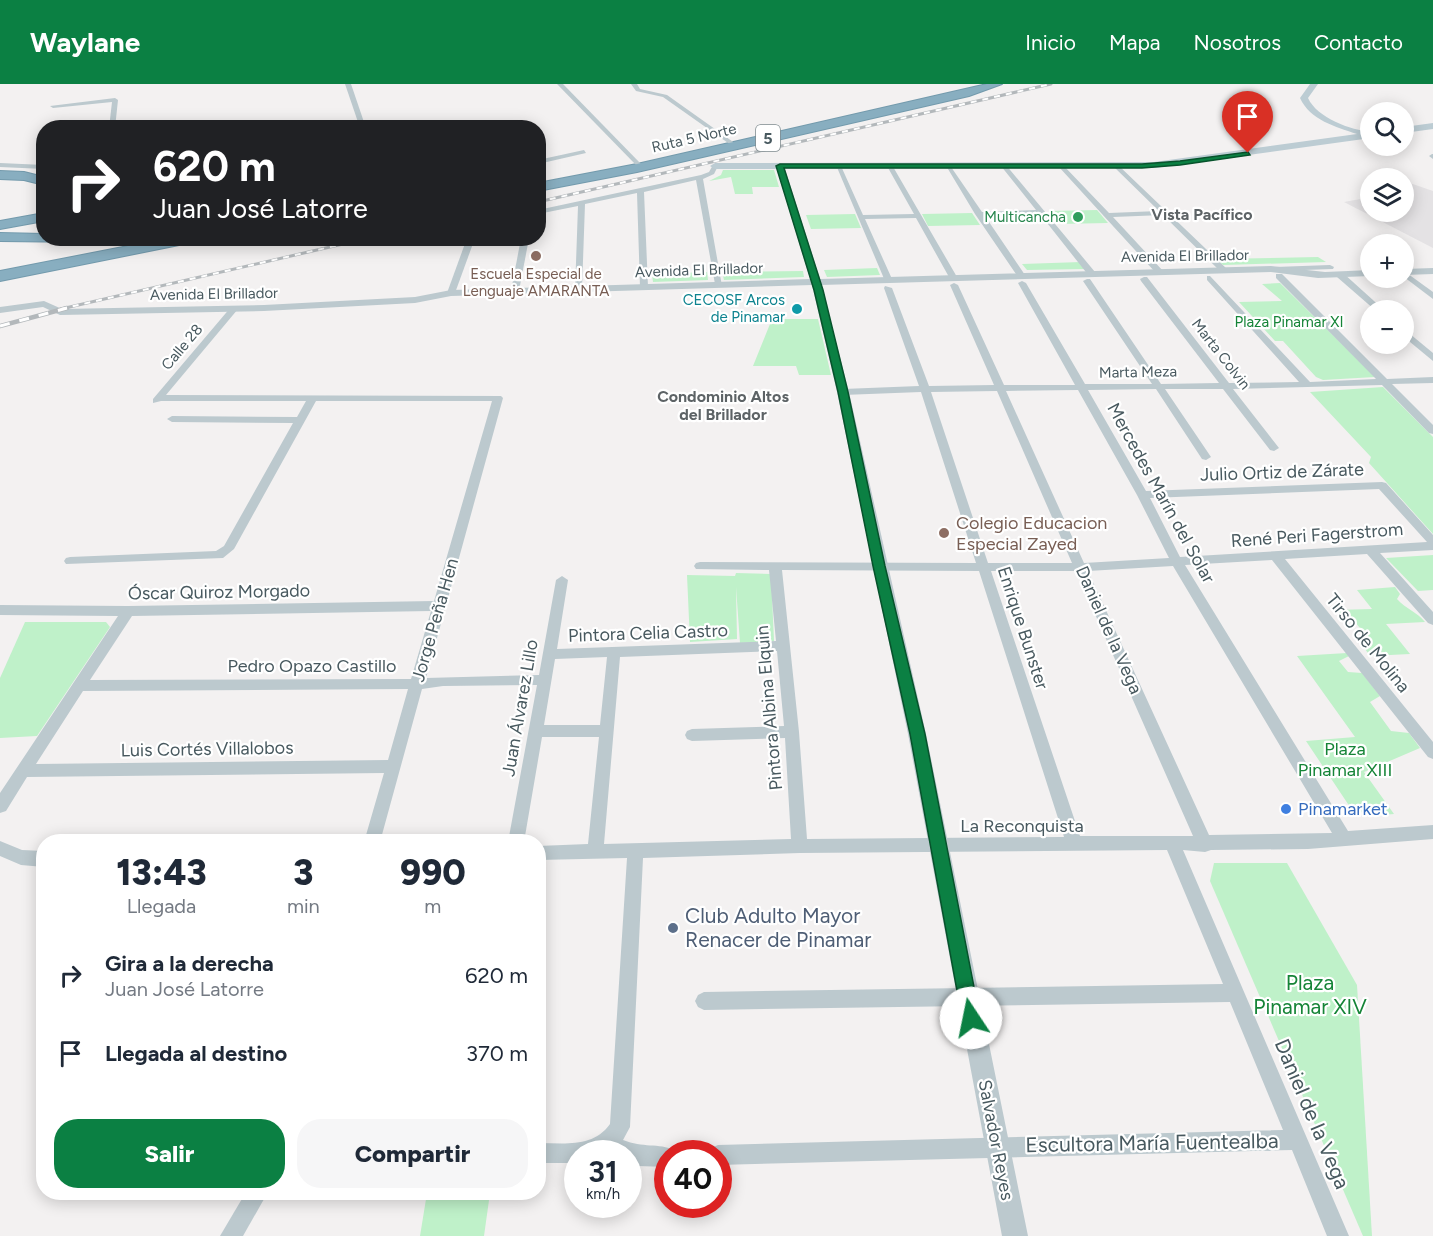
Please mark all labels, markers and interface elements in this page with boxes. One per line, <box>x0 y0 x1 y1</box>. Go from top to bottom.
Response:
text: Waylane <box>30 25 140 59</box>
text: Inicio <box>1025 30 1076 55</box>
text: Mapa <box>1109 30 1161 55</box>
text: Nosotros <box>1194 30 1281 55</box>
text: Contacto <box>1314 30 1403 55</box>
pin <box>1222 91 1273 153</box>
icon: arrive <box>1231 100 1264 133</box>
map controls <box>1360 102 1414 354</box>
button: search <box>1360 102 1414 156</box>
street label: Ruta 5 Norte <box>650 120 738 156</box>
road number: 5 <box>756 125 780 151</box>
text: 620 m <box>153 141 276 192</box>
icon: right <box>54 144 132 222</box>
button: layers <box>1360 168 1414 222</box>
text: Juan José Latorre <box>153 192 368 225</box>
district label: Vista Pacífico <box>1151 205 1253 224</box>
place label: Multicancha <box>984 208 1066 226</box>
marker: Multicancha <box>1071 210 1085 224</box>
button: + <box>1360 234 1414 288</box>
street label: Avenida El Brillador <box>1121 246 1249 266</box>
marker: Escuela Especial de Lenguaje AMARANTA <box>529 249 543 263</box>
street label: Avenida El Brillador <box>635 259 763 281</box>
place label: Escuela Especial de Lenguaje AMARANTA <box>463 265 609 300</box>
street label: Avenida El Brillador <box>150 284 278 304</box>
place label: CECOSF Arcos de Pinamar <box>683 291 785 326</box>
button: − <box>1360 300 1414 354</box>
marker: CECOSF Arcos de Pinamar <box>790 302 804 316</box>
park label: Plaza Pinamar XI <box>1234 313 1344 331</box>
street label: Marta Colvin <box>1188 315 1254 393</box>
street label: Calle 28 <box>158 320 206 374</box>
street label: Marta Meza <box>1099 362 1177 382</box>
district label: Condominio Altos del Brillador <box>657 387 789 424</box>
street label: Mercedes Marín del Solar <box>1102 399 1220 587</box>
street label: Julio Ortiz de Zárate <box>1200 458 1365 486</box>
place label: Colegio Educacion Especial Zayed <box>956 512 1107 555</box>
street label: René Peri Fagerstrom <box>1230 518 1404 552</box>
marker: Colegio Educacion Especial Zayed <box>937 526 951 540</box>
street label: Jorge Peña Hen <box>407 556 463 684</box>
street label: Daniel de la Vega <box>1071 563 1147 697</box>
street label: Enrique Bunster <box>993 564 1053 692</box>
street label: Óscar Quiroz Morgado <box>128 579 310 605</box>
street label: Tirso de Molina <box>1321 589 1415 697</box>
street label: Pintora Celia Castro <box>568 619 728 647</box>
street label: Pintora Albina Elquin <box>751 625 787 791</box>
street label: Juan Álvarez Lillo <box>497 638 543 778</box>
street label: Pedro Opazo Castillo <box>228 655 396 677</box>
street label: Luis Cortés Villalobos <box>120 736 294 762</box>
park label: Plaza Pinamar XIII <box>1298 738 1392 781</box>
place label: Pinamarket <box>1298 798 1388 820</box>
marker: Pinamarket <box>1279 802 1293 816</box>
street label: La Reconquista <box>960 815 1084 837</box>
text: 13:43 <box>116 851 207 894</box>
text: 3 <box>293 851 313 894</box>
text: 990 <box>400 851 466 894</box>
text: Llegada <box>127 894 196 918</box>
text: min <box>287 894 320 918</box>
text: m <box>424 894 441 918</box>
place label: Club Adulto Mayor Renacer de Pinamar <box>685 903 871 952</box>
marker: Club Adulto Mayor Renacer de Pinamar <box>666 921 680 935</box>
text: Gira a la derecha <box>105 950 274 977</box>
icon: right <box>54 959 87 992</box>
text: 620 m <box>465 962 528 989</box>
park label: Plaza Pinamar XIV <box>1253 970 1367 1019</box>
text: Juan José Latorre <box>105 977 264 1001</box>
position arrow <box>939 986 1003 1050</box>
street label: Daniel de la Vega <box>1270 1035 1355 1193</box>
icon: arrive <box>54 1037 87 1070</box>
text: Llegada al destino <box>105 1040 287 1067</box>
text: 370 m <box>466 1040 528 1067</box>
street label: Salvador Reyes <box>974 1078 1018 1202</box>
button: Salir <box>54 1119 285 1188</box>
button: Compartir <box>297 1119 528 1188</box>
street label: Escultora María Fuentealba <box>1025 1128 1279 1157</box>
speed limit sign: 40 <box>654 1140 732 1218</box>
text: 31 <box>588 1153 618 1190</box>
text: km/h <box>586 1185 620 1203</box>

